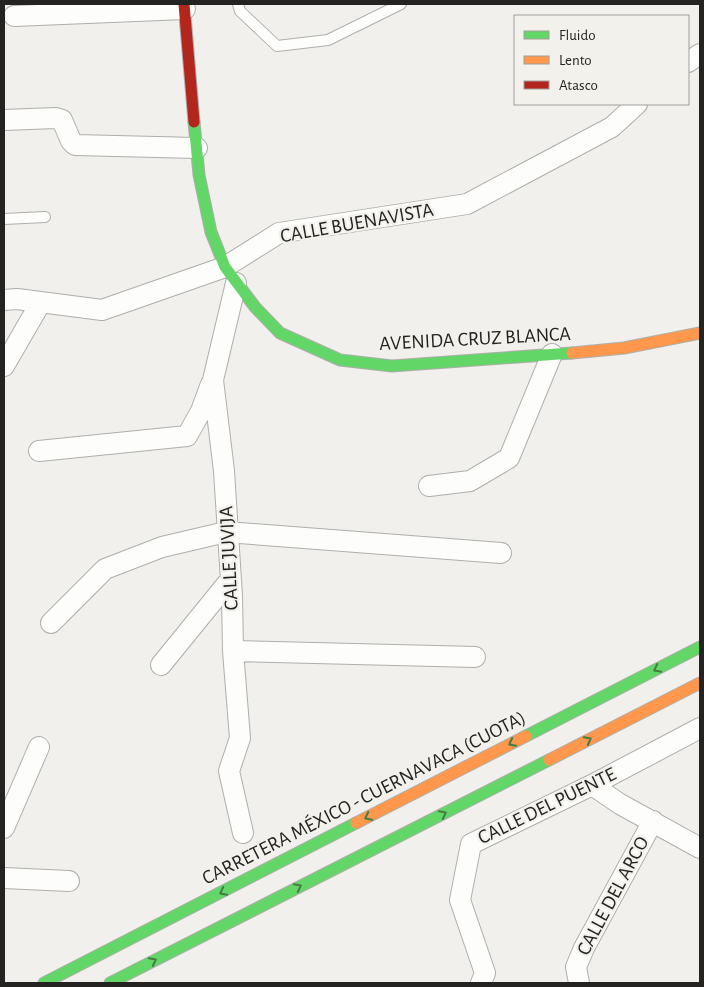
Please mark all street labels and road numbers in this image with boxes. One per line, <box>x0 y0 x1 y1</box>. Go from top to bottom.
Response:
street label: CALLE BUENAVISTA <box>279 200 436 246</box>
street label: AVENIDA CRUZ BLANCA <box>379 324 572 354</box>
street label: CALLE JUVIJA <box>216 505 242 611</box>
street label: CARRETERA MÉXICO - CUERNAVACA (CUOTA) <box>199 706 529 889</box>
street label: CALLE DEL PUENTE <box>475 764 620 848</box>
street label: CALLE DEL ARCO <box>573 833 653 959</box>

